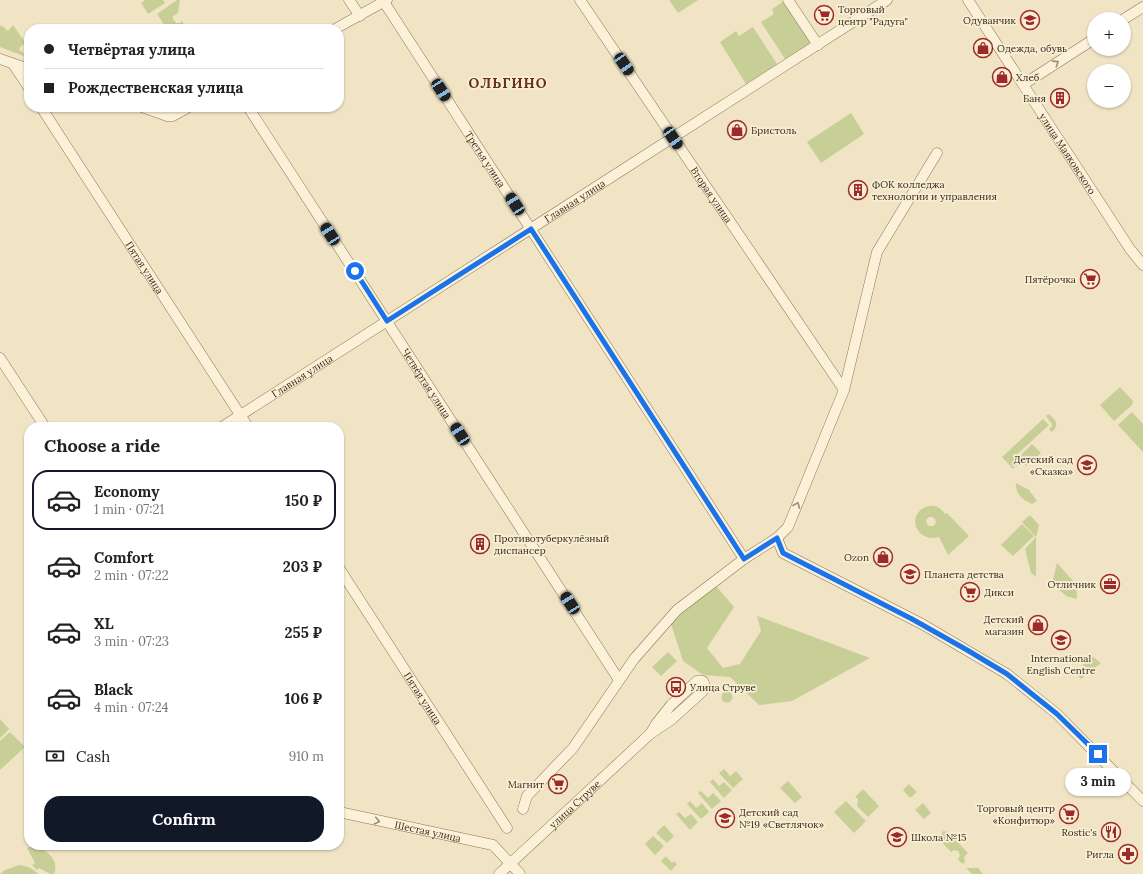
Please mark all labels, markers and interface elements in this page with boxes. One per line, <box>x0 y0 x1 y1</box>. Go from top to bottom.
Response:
place label: Торговый центр "Радуга" <box>838 3 908 28</box>
supermarket icon: Торговый центр "Радуга" <box>813 4 835 26</box>
school or university icon: Одуванчик <box>1019 9 1041 31</box>
map controls <box>1087 12 1131 108</box>
button: + <box>1087 12 1131 56</box>
place label: Одуванчик <box>963 14 1017 27</box>
shop icon: Одежда, обувь <box>972 37 994 59</box>
text: Четвёртая улица <box>68 40 195 59</box>
place label: Одежда, обувь <box>997 42 1067 55</box>
car <box>612 51 636 77</box>
one-way arrow <box>1052 60 1059 68</box>
button: − <box>1087 64 1131 108</box>
shop icon: Хлеб <box>991 66 1013 88</box>
place label: Хлеб <box>1016 71 1040 84</box>
district label: ОЛЬГИНО <box>468 74 548 92</box>
car <box>429 77 453 103</box>
text: Рождественская улица <box>68 78 243 97</box>
building icon: Баня <box>1049 87 1071 109</box>
place label: Баня <box>1023 92 1046 105</box>
street label: улица Маяковского <box>1036 111 1099 197</box>
shop icon: Бристоль <box>726 119 748 141</box>
place label: Бристоль <box>751 124 797 137</box>
car <box>661 125 685 151</box>
street label: Третья улица <box>462 129 508 190</box>
street label: Вторая улица <box>688 164 735 225</box>
street label: Главная улица <box>542 177 608 225</box>
place label: ФОК колледжа технологии и управления <box>872 178 997 203</box>
building icon: ФОК колледжа технологии и управления <box>847 179 869 201</box>
car <box>503 191 527 217</box>
car <box>318 221 342 247</box>
street label: Пятая улица <box>123 239 166 296</box>
route start <box>346 262 364 280</box>
supermarket icon: Пятёрочка <box>1079 268 1101 290</box>
place label: Пятёрочка <box>1025 273 1076 286</box>
street label: Четвёртая улица <box>399 346 454 421</box>
street label: Главная улица <box>269 352 335 400</box>
car <box>448 421 472 447</box>
text: Choose a ride <box>44 434 160 457</box>
place label: Детский сад «Сказка» <box>1013 453 1073 478</box>
school or university icon: Детский сад «Сказка» <box>1076 454 1098 476</box>
icon: car <box>46 482 82 518</box>
text: Economy <box>94 482 159 501</box>
text: 150 ₽ <box>285 491 322 510</box>
text: 1 min · 07:21 <box>94 501 164 518</box>
one-way arrow <box>792 502 800 510</box>
place label: Противотуберкулёзный диспансер <box>494 532 609 557</box>
building icon: Противотуберкулёзный диспансер <box>469 533 491 555</box>
shop icon: Ozon <box>872 546 894 568</box>
icon: car <box>46 548 82 584</box>
text: Comfort <box>94 548 154 567</box>
place label: Ozon <box>844 551 869 564</box>
text: 203 ₽ <box>283 557 322 576</box>
school or university icon: Планета детства <box>899 563 921 585</box>
text: 2 min · 07:22 <box>94 567 169 584</box>
place label: Планета детства <box>924 568 1004 581</box>
office icon: Отличник <box>1099 573 1121 595</box>
place label: Отличник <box>1047 578 1097 591</box>
supermarket icon: Дикси <box>959 581 981 603</box>
place label: Дикси <box>984 586 1014 599</box>
car <box>558 590 582 616</box>
place label: Детский магазин <box>983 613 1024 638</box>
icon: car <box>46 614 82 650</box>
text: XL <box>94 614 114 633</box>
shop icon: Детский магазин <box>1027 614 1049 636</box>
text: 255 ₽ <box>285 623 322 642</box>
school or university icon: International English Centre <box>1050 629 1072 651</box>
text: 3 min · 07:23 <box>94 633 169 650</box>
place label: International English Centre <box>1027 652 1096 677</box>
street label: Пятая улица <box>401 670 444 727</box>
bus stop icon: Улица Струве <box>665 676 687 698</box>
icon: car <box>46 680 82 716</box>
text: Black <box>94 680 133 699</box>
place label: Улица Струве <box>689 681 757 694</box>
text: 106 ₽ <box>285 689 322 708</box>
text: 4 min · 07:24 <box>94 699 169 716</box>
icon: cash <box>44 745 66 767</box>
route end <box>1089 745 1107 763</box>
text: Cash <box>76 747 110 766</box>
text: 910 m <box>289 748 324 765</box>
callout: 3 min <box>1065 768 1131 796</box>
supermarket icon: Магнит <box>547 773 569 795</box>
text: 3 min <box>1080 773 1116 790</box>
street label: улица Струве <box>547 777 604 831</box>
place label: Магнит <box>508 778 544 791</box>
button: Confirm <box>44 796 324 842</box>
place label: Торговый центр «Конфитюр» <box>977 802 1055 827</box>
supermarket icon: Торговый центр «Конфитюр» <box>1058 803 1080 825</box>
place label: Детский сад №19 «Светлячок» <box>739 806 824 831</box>
school or university icon: Детский сад №19 «Светлячок» <box>714 807 736 829</box>
one-way arrow <box>374 816 380 824</box>
street label: Шестая улица <box>393 818 462 845</box>
restaurant icon: Rostic's <box>1100 821 1122 843</box>
school or university icon: Школа №15 <box>886 826 908 848</box>
place label: Rostic's <box>1062 826 1097 839</box>
place label: Школа №15 <box>911 831 967 844</box>
pharmacy icon: Ригла <box>1117 843 1139 865</box>
place label: Ригла <box>1086 848 1114 861</box>

